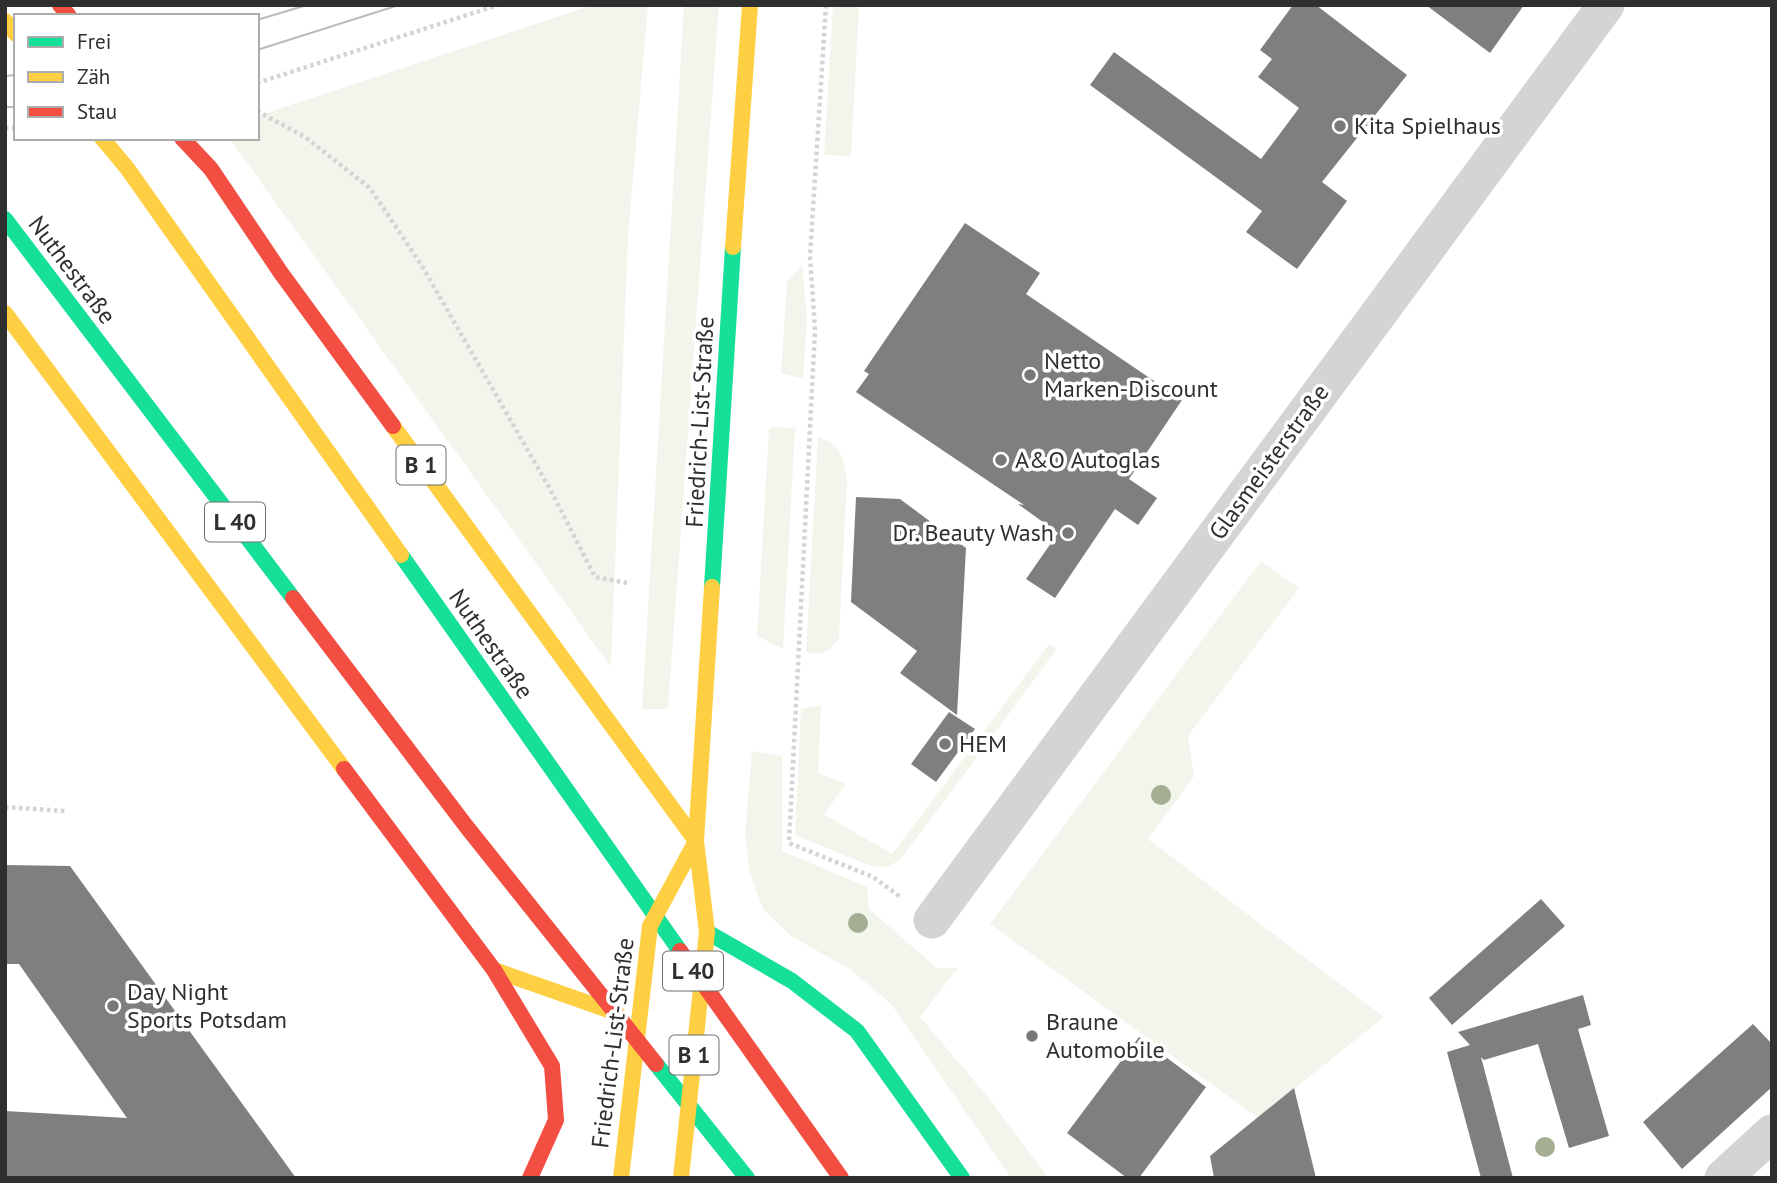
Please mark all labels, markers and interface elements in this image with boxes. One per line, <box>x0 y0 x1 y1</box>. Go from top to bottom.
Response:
legend <box>14 14 259 140</box>
text: Frei <box>77 28 111 55</box>
text: Zäh <box>77 63 110 90</box>
text: Stau <box>77 98 117 125</box>
place label: Kita Spielhaus <box>1354 110 1501 141</box>
marker: Kita Spielhaus <box>1332 118 1348 134</box>
street label: Nuthestraße <box>22 210 123 330</box>
street label: Friedrich-List-Straße <box>678 316 721 528</box>
place label: Netto Marken-Discount <box>1044 345 1218 404</box>
marker: Netto Marken-Discount <box>1022 367 1038 383</box>
street label: Glasmeisterstraße <box>1202 378 1335 546</box>
place label: A&O Autoglas <box>1015 444 1160 475</box>
road number: B 1 <box>396 446 446 485</box>
marker: A&O Autoglas <box>993 452 1009 468</box>
road number: L 40 <box>205 502 265 542</box>
place label: Dr. Beauty Wash <box>892 517 1054 548</box>
marker: Dr. Beauty Wash <box>1060 525 1076 541</box>
street label: Nuthestraße <box>442 583 541 705</box>
place label: HEM <box>959 728 1007 759</box>
marker: HEM <box>937 736 953 752</box>
street label: Friedrich-List-Straße <box>584 936 641 1150</box>
road number: L 40 <box>663 952 723 990</box>
place label: Day Night Sports Potsdam <box>127 976 287 1035</box>
marker: Day Night Sports Potsdam <box>105 998 121 1014</box>
place label: Braune Automobile <box>1046 1006 1165 1065</box>
marker: Braune Automobile <box>1024 1028 1040 1044</box>
road number: B 1 <box>670 1036 718 1074</box>

